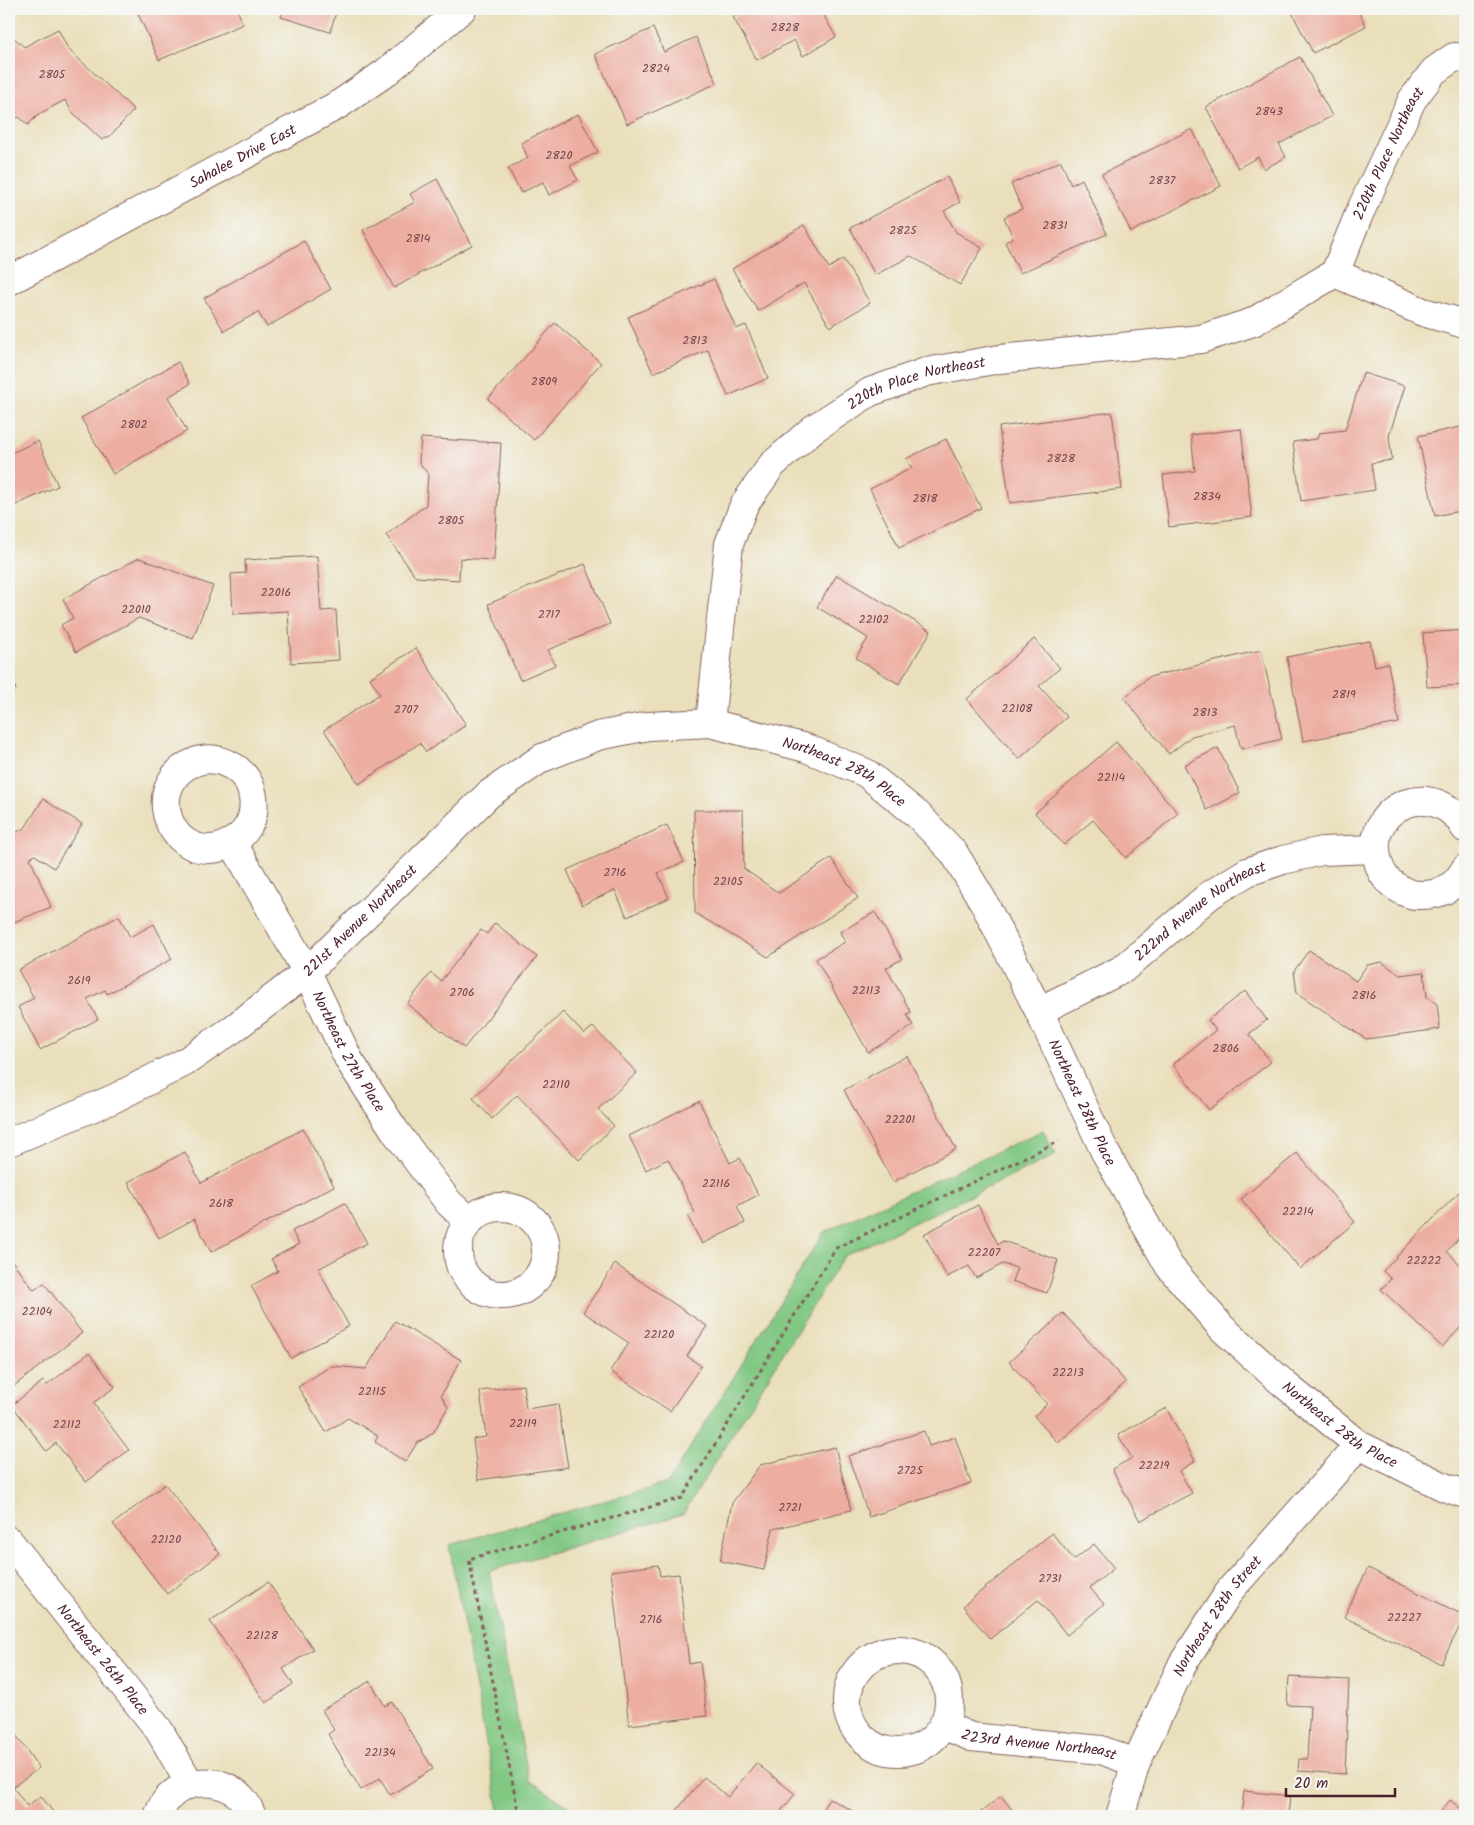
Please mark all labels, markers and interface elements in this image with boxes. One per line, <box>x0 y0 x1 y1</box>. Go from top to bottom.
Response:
house number: 2828 <box>771 18 800 37</box>
house number: 2824 <box>642 59 670 78</box>
house number: 2805 <box>39 65 67 84</box>
street label: 220th Place Northeast <box>1347 82 1431 224</box>
house number: 2843 <box>1255 102 1283 121</box>
street label: Sahalee Drive East <box>185 118 301 195</box>
house number: 2820 <box>545 146 573 165</box>
house number: 2837 <box>1149 171 1176 190</box>
house number: 2831 <box>1043 216 1068 235</box>
house number: 2825 <box>889 221 918 240</box>
house number: 2814 <box>406 229 431 248</box>
house number: 2813 <box>683 331 708 350</box>
street label: 220th Place Northeast <box>843 351 987 417</box>
house number: 2809 <box>531 372 557 391</box>
house number: 2802 <box>120 415 148 434</box>
house number: 2828 <box>1047 449 1076 468</box>
house number: 2834 <box>1193 487 1221 506</box>
house number: 2818 <box>912 489 938 508</box>
house number: 2805 <box>438 511 466 530</box>
house number: 22016 <box>261 583 291 602</box>
house number: 22010 <box>121 600 151 619</box>
house number: 2717 <box>538 605 560 624</box>
house number: 22102 <box>859 610 889 629</box>
house number: 2819 <box>1332 685 1356 704</box>
house number: 22108 <box>1002 699 1033 718</box>
house number: 2707 <box>394 700 418 719</box>
house number: 2813 <box>1193 703 1218 722</box>
street label: Northeast 28th Place <box>779 731 911 814</box>
house number: 22114 <box>1097 768 1125 787</box>
street label: 222nd Avenue Northeast <box>1129 855 1269 968</box>
street label: 221st Avenue Northeast <box>298 859 424 983</box>
house number: 2716 <box>604 863 626 882</box>
house number: 22105 <box>713 872 745 891</box>
house number: 2619 <box>67 971 91 990</box>
house number: 22113 <box>852 981 880 1000</box>
house number: 2706 <box>449 983 475 1002</box>
house number: 2816 <box>1352 986 1376 1005</box>
street label: Northeast 27th Place <box>305 987 391 1118</box>
street label: Northeast 28th Place <box>1041 1035 1122 1171</box>
house number: 2806 <box>1213 1039 1239 1058</box>
house number: 22110 <box>542 1075 570 1094</box>
house number: 22201 <box>885 1110 916 1129</box>
house number: 22116 <box>702 1174 730 1193</box>
house number: 2618 <box>209 1194 234 1213</box>
house number: 22214 <box>1282 1202 1314 1221</box>
house number: 22207 <box>968 1243 1001 1262</box>
house number: 22222 <box>1407 1251 1441 1270</box>
house number: 22104 <box>22 1302 53 1321</box>
house number: 22120 <box>644 1325 674 1344</box>
house number: 22213 <box>1052 1363 1084 1382</box>
street label: Northeast 28th Place <box>1276 1376 1402 1475</box>
house number: 22115 <box>358 1382 388 1401</box>
house number: 22119 <box>509 1414 537 1433</box>
house number: 22112 <box>53 1415 81 1434</box>
house number: 22219 <box>1139 1456 1169 1475</box>
house number: 2725 <box>897 1461 925 1480</box>
house number: 2721 <box>778 1498 802 1517</box>
house number: 22120 <box>151 1530 181 1549</box>
street label: Northeast 28th Street <box>1167 1550 1269 1681</box>
house number: 2731 <box>1038 1569 1062 1588</box>
street label: Northeast 26th Place <box>50 1599 154 1721</box>
house number: 22227 <box>1387 1608 1421 1627</box>
house number: 2716 <box>640 1610 662 1629</box>
house number: 22128 <box>246 1626 279 1645</box>
street label: 223rd Avenue Northeast <box>957 1723 1120 1768</box>
house number: 22134 <box>364 1743 396 1762</box>
scale bar <box>1286 1765 1395 1797</box>
text: 20 m <box>1294 1772 1328 1796</box>

